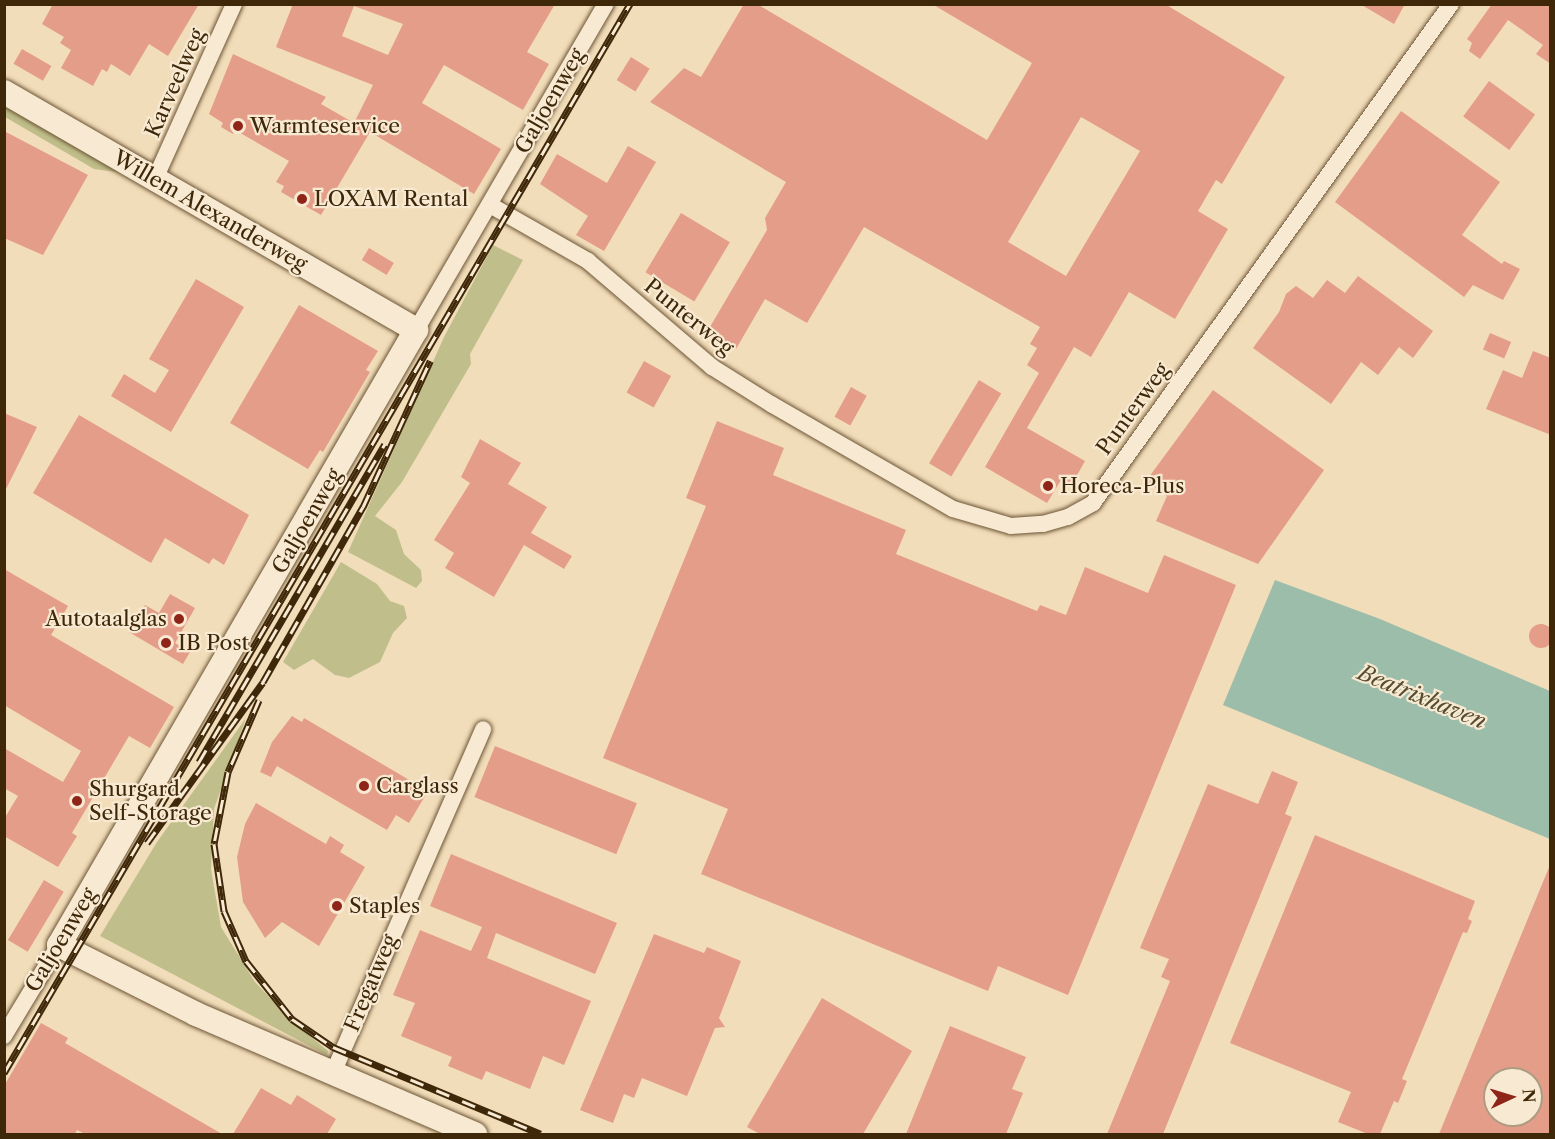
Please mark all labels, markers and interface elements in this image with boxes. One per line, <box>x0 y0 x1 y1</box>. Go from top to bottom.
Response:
street label: Karveelweg <box>140 25 210 141</box>
street label: Galjoenweg <box>510 44 590 158</box>
place label: Warmteservice <box>250 113 400 139</box>
marker: Warmteservice <box>231 119 245 133</box>
street label: Willem Alexanderweg <box>108 145 312 277</box>
place label: LOXAM Rental <box>314 186 468 212</box>
marker: LOXAM Rental <box>295 192 309 206</box>
street label: Punterweg <box>639 273 739 361</box>
street label: Punterweg <box>1091 358 1175 460</box>
street label: Galjoenweg <box>267 464 347 578</box>
place label: Horeca-Plus <box>1060 473 1184 499</box>
marker: Horeca-Plus <box>1041 479 1055 493</box>
place label: Autotaalglas <box>45 606 167 632</box>
marker: Autotaalglas <box>172 612 186 626</box>
place label: IB Post <box>178 630 249 656</box>
marker: IB Post <box>159 636 173 650</box>
water label: Beatrixhaven <box>1354 659 1490 735</box>
place label: Carglass <box>376 773 459 799</box>
place label: Shurgard Self-Storage <box>89 776 212 826</box>
marker: Carglass <box>357 779 371 793</box>
marker: Shurgard Self-Storage <box>70 794 84 808</box>
street label: Galjoenweg <box>20 883 102 997</box>
place label: Staples <box>349 893 420 919</box>
marker: Staples <box>330 899 344 913</box>
street label: Fregatweg <box>339 931 403 1035</box>
north arrow <box>1483 1067 1543 1127</box>
text: N <box>1519 1088 1539 1104</box>

